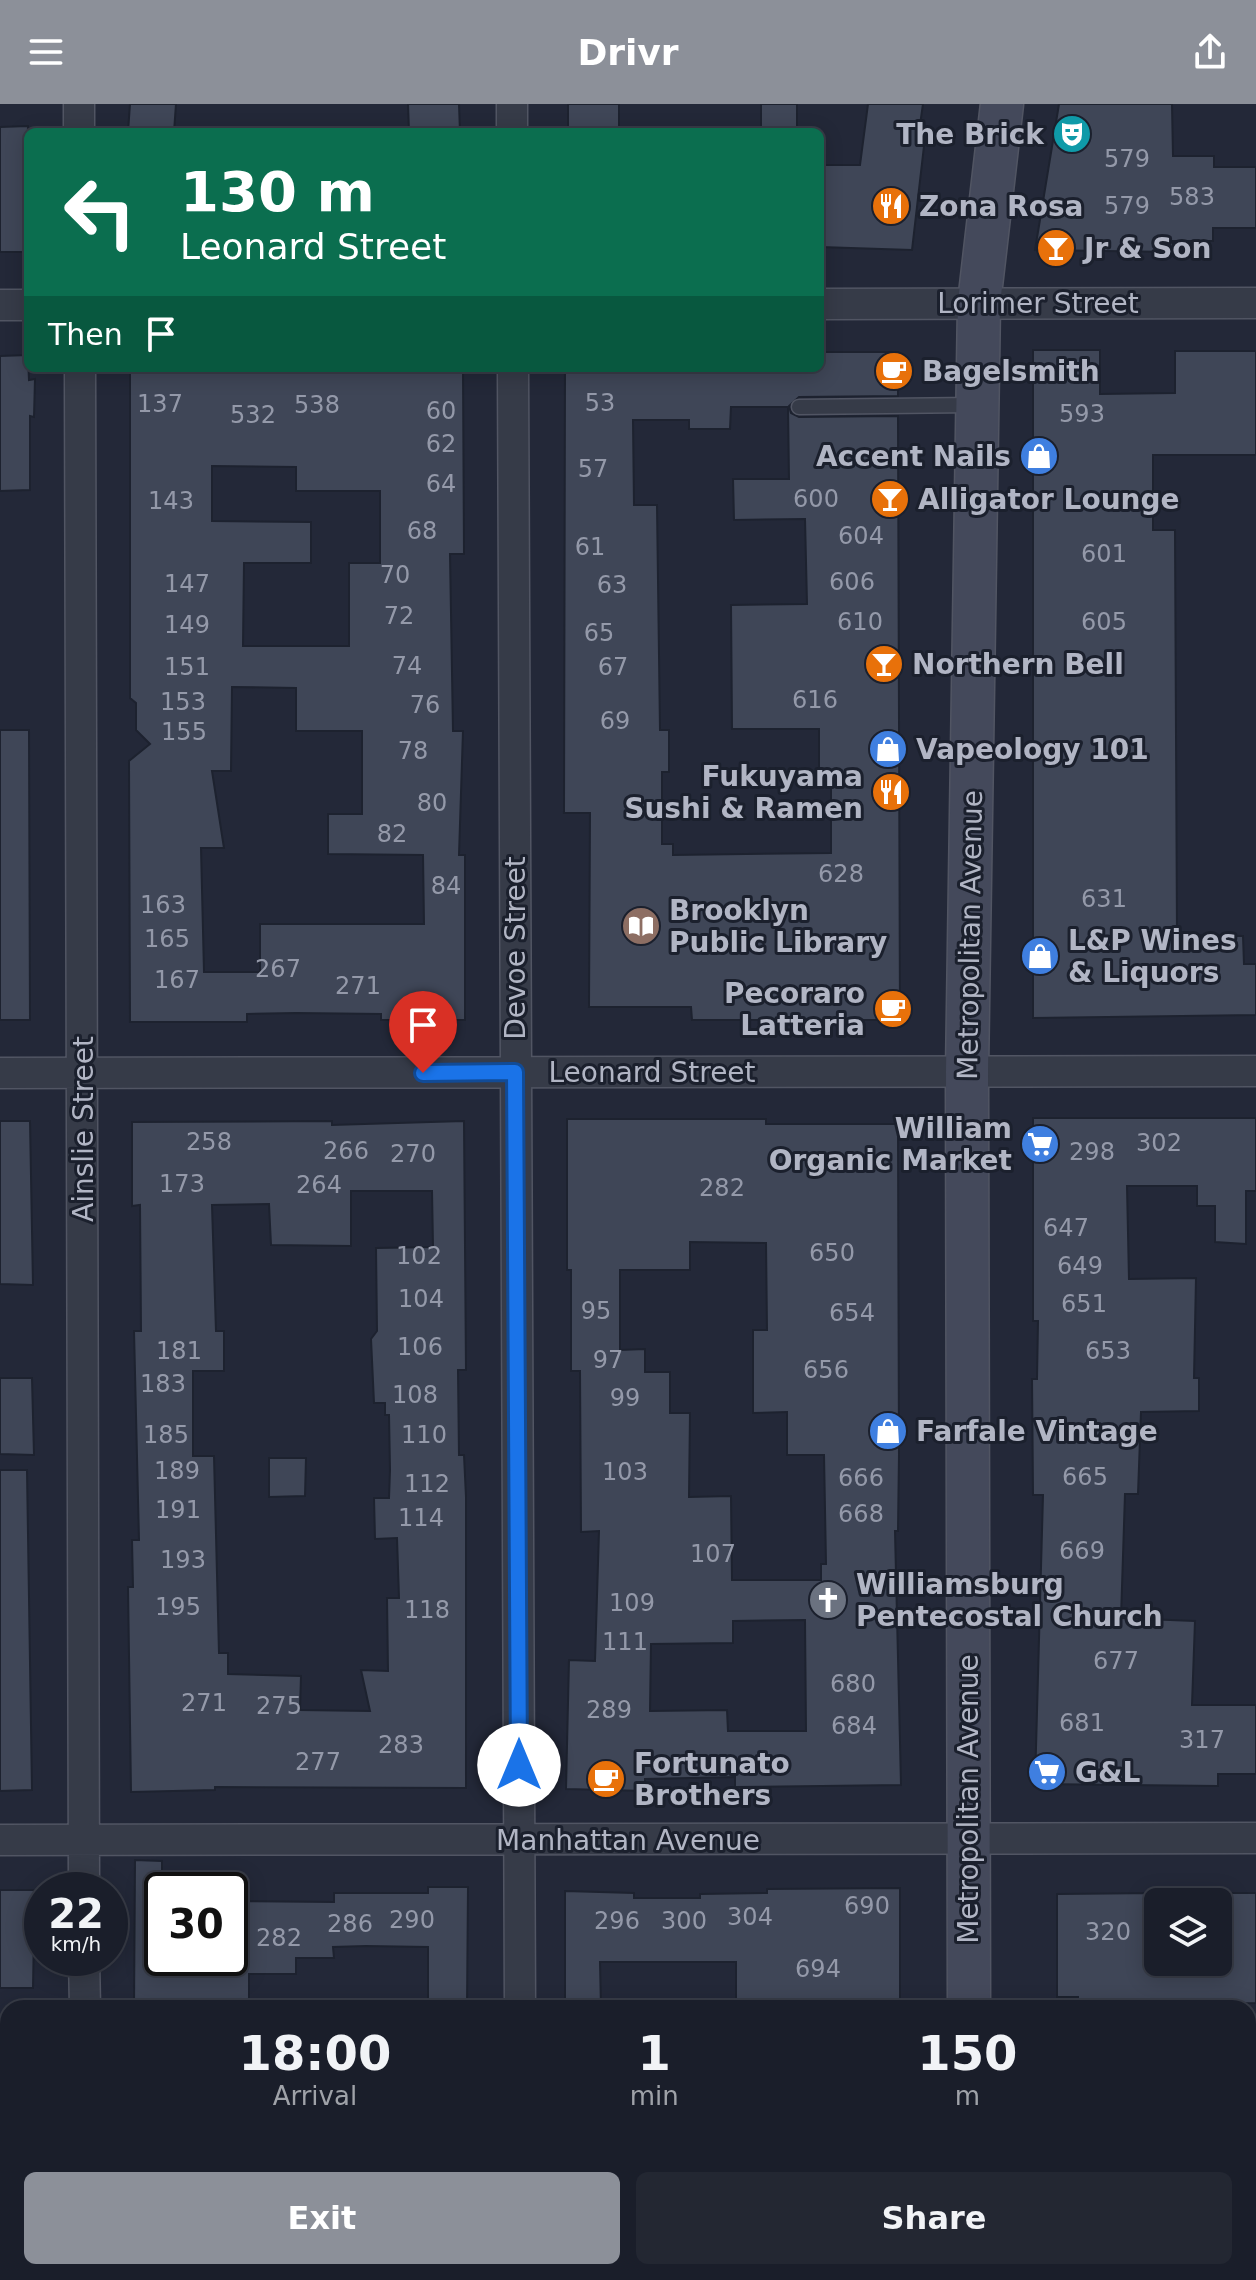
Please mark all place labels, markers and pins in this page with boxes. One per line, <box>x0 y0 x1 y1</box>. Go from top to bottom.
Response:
theatre icon: The Brick <box>1051 113 1093 155</box>
place label: The Brick <box>896 118 1045 151</box>
restaurant icon: Zona Rosa <box>870 185 912 227</box>
place label: Zona Rosa <box>919 190 1083 223</box>
bar icon: Jr & Son <box>1035 227 1077 269</box>
place label: Jr & Son <box>1082 232 1211 265</box>
cafe icon: Bagelsmith <box>873 350 915 392</box>
place label: Bagelsmith <box>922 355 1100 388</box>
shop icon: Accent Nails <box>1018 435 1060 477</box>
place label: Accent Nails <box>816 440 1011 473</box>
bar icon: Alligator Lounge <box>869 478 911 520</box>
place label: Alligator Lounge <box>918 483 1180 516</box>
bar icon: Northern Bell <box>863 643 905 685</box>
place label: Northern Bell <box>912 648 1124 681</box>
shop icon: Vapeology 101 <box>867 728 909 770</box>
place label: Vapeology 101 <box>916 733 1149 766</box>
place label: Fukuyama Sushi & Ramen <box>624 760 863 825</box>
restaurant icon: Fukuyama Sushi & Ramen <box>870 771 912 813</box>
place label: Brooklyn Public Library <box>669 894 887 959</box>
library icon: Brooklyn Public Library <box>620 905 662 947</box>
place label: L&P Wines & Liquors <box>1068 924 1237 989</box>
shop icon: L&P Wines & Liquors <box>1019 935 1061 977</box>
place label: Pecoraro Latteria <box>724 977 865 1042</box>
cafe icon: Pecoraro Latteria <box>872 988 914 1030</box>
pin <box>389 991 457 1073</box>
place label: William Organic Market <box>769 1112 1012 1177</box>
supermarket icon: William Organic Market <box>1019 1123 1061 1165</box>
shop icon: Farfale Vintage <box>867 1410 909 1452</box>
place label: Farfale Vintage <box>916 1415 1158 1448</box>
place label: Williamsburg Pentecostal Church <box>856 1568 1163 1633</box>
church icon: Williamsburg Pentecostal Church <box>807 1579 849 1621</box>
place label: Fortunato Brothers <box>634 1747 790 1812</box>
supermarket icon: G&L <box>1026 1751 1068 1793</box>
place label: G&L <box>1075 1756 1140 1789</box>
cafe icon: Fortunato Brothers <box>585 1758 627 1800</box>

